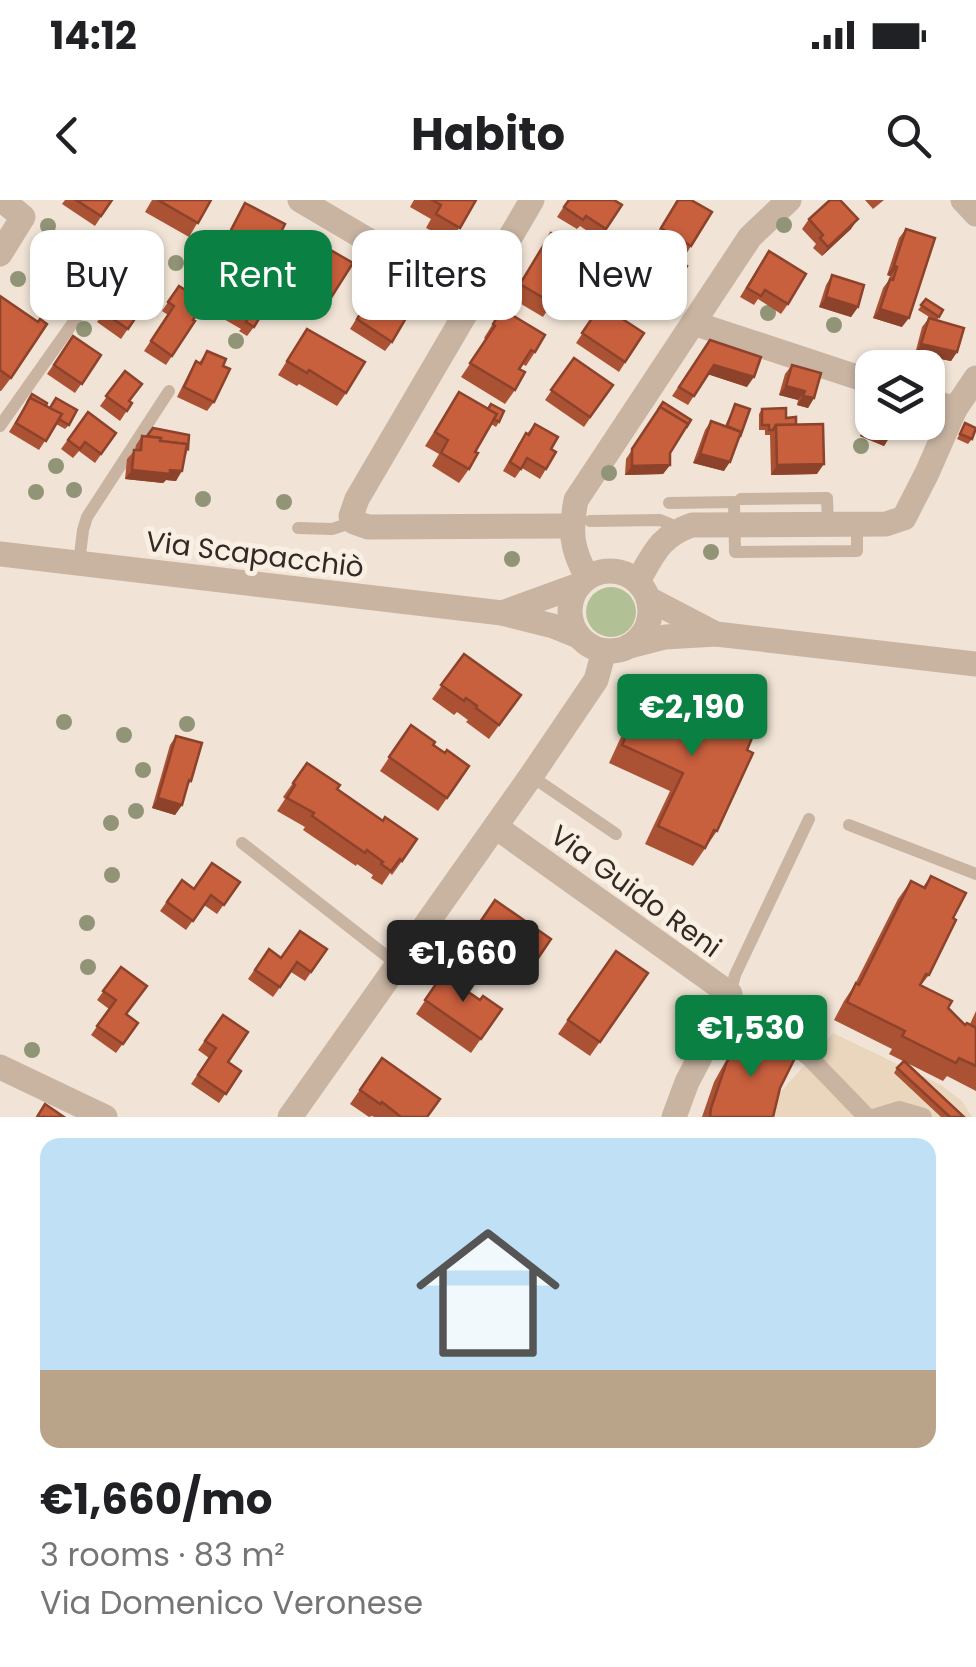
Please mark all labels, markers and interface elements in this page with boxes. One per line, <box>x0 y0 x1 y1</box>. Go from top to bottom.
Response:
text: 14:12 <box>50 9 137 62</box>
text: Habito <box>411 103 565 166</box>
icon: back <box>40 108 95 163</box>
icon: search <box>881 108 936 163</box>
chip: Buy <box>30 230 164 320</box>
chip: Rent <box>184 230 332 320</box>
chip: Filters <box>352 230 522 320</box>
chip: New <box>542 230 687 320</box>
map controls <box>855 350 945 440</box>
button: layers <box>855 350 945 440</box>
street label: Via Scapacchiò <box>144 522 366 587</box>
pin: €2,190 <box>611 674 773 759</box>
text: €2,190 <box>639 684 745 729</box>
street label: Via Guido Reni <box>542 816 729 967</box>
pin: €1,660 <box>382 920 544 1005</box>
text: €1,660 <box>409 930 517 975</box>
pin: €1,530 <box>670 995 832 1080</box>
text: €1,530 <box>697 1005 805 1050</box>
icon: home <box>398 1203 578 1383</box>
text: €1,660/mo <box>40 1470 272 1529</box>
text: 3 rooms · 83 m² <box>40 1532 285 1577</box>
text: Via Domenico Veronese <box>40 1580 423 1625</box>

